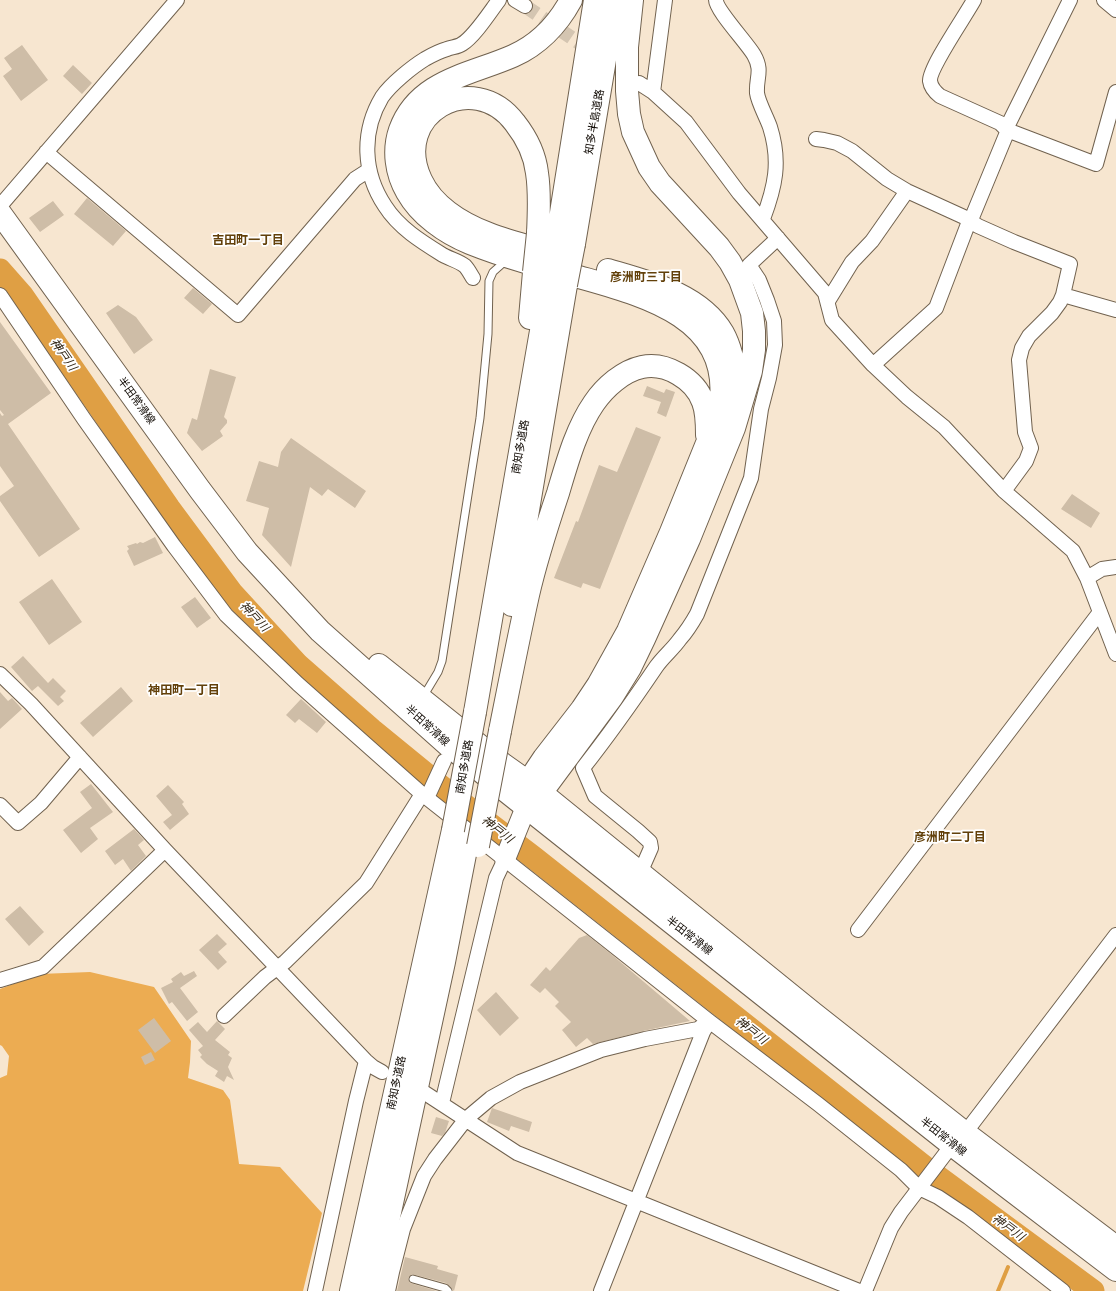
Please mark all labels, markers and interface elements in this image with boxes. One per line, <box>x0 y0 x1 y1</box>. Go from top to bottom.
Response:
street label: 知多半島道路 <box>583 88 607 156</box>
district label: 吉田町一丁目 <box>212 234 284 248</box>
district label: 彦洲町三丁目 <box>610 271 682 285</box>
water label: 神戸川 <box>47 336 79 374</box>
street label: 半田常滑線 <box>114 375 158 427</box>
street label: 南知多道路 <box>510 419 532 475</box>
water label: 神戸川 <box>236 599 272 635</box>
district label: 神田町一丁目 <box>148 684 220 698</box>
street label: 半田常滑線 <box>402 703 452 749</box>
street label: 南知多道路 <box>454 739 476 795</box>
water label: 神戸川 <box>478 813 516 847</box>
district label: 彦洲町二丁目 <box>914 831 986 845</box>
street label: 半田常滑線 <box>663 914 715 958</box>
water label: 神戸川 <box>732 1014 770 1048</box>
street label: 南知多道路 <box>385 1055 409 1111</box>
street label: 半田常滑線 <box>917 1115 969 1159</box>
water label: 神戸川 <box>989 1212 1027 1244</box>

